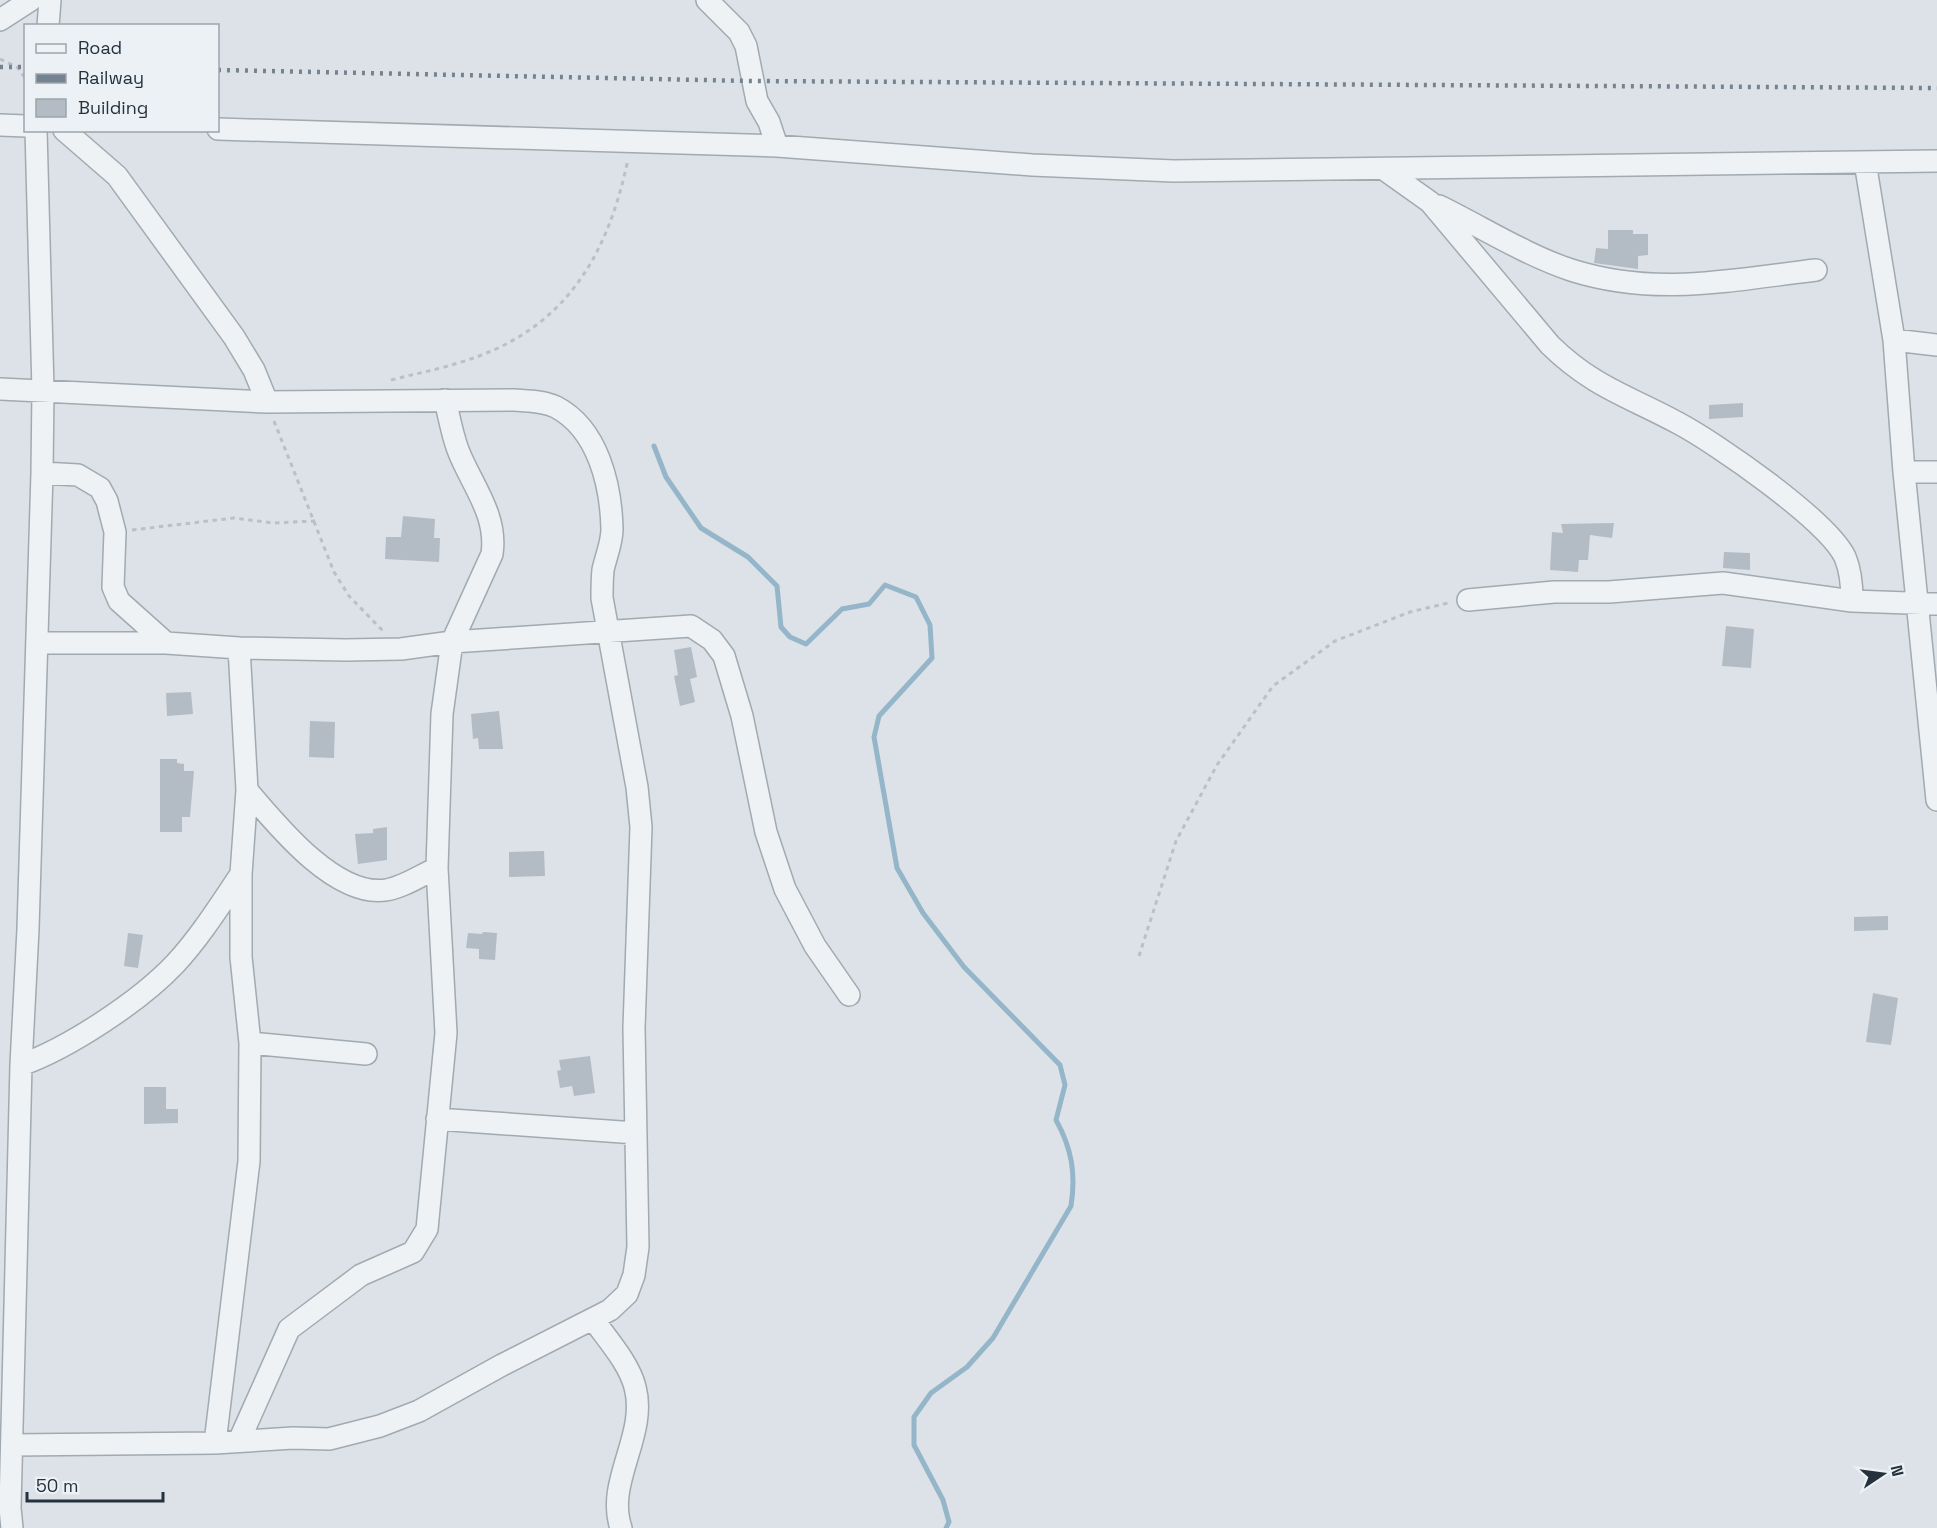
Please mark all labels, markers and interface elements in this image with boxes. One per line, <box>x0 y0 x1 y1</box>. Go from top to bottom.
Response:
legend <box>24 24 219 132</box>
text: Road <box>78 36 122 59</box>
text: Railway <box>78 66 144 89</box>
text: Building <box>78 96 148 119</box>
north arrow <box>1853 1444 1913 1504</box>
text: N <box>1886 1463 1909 1478</box>
scale bar <box>27 1465 164 1503</box>
text: 50 m <box>36 1474 78 1497</box>

